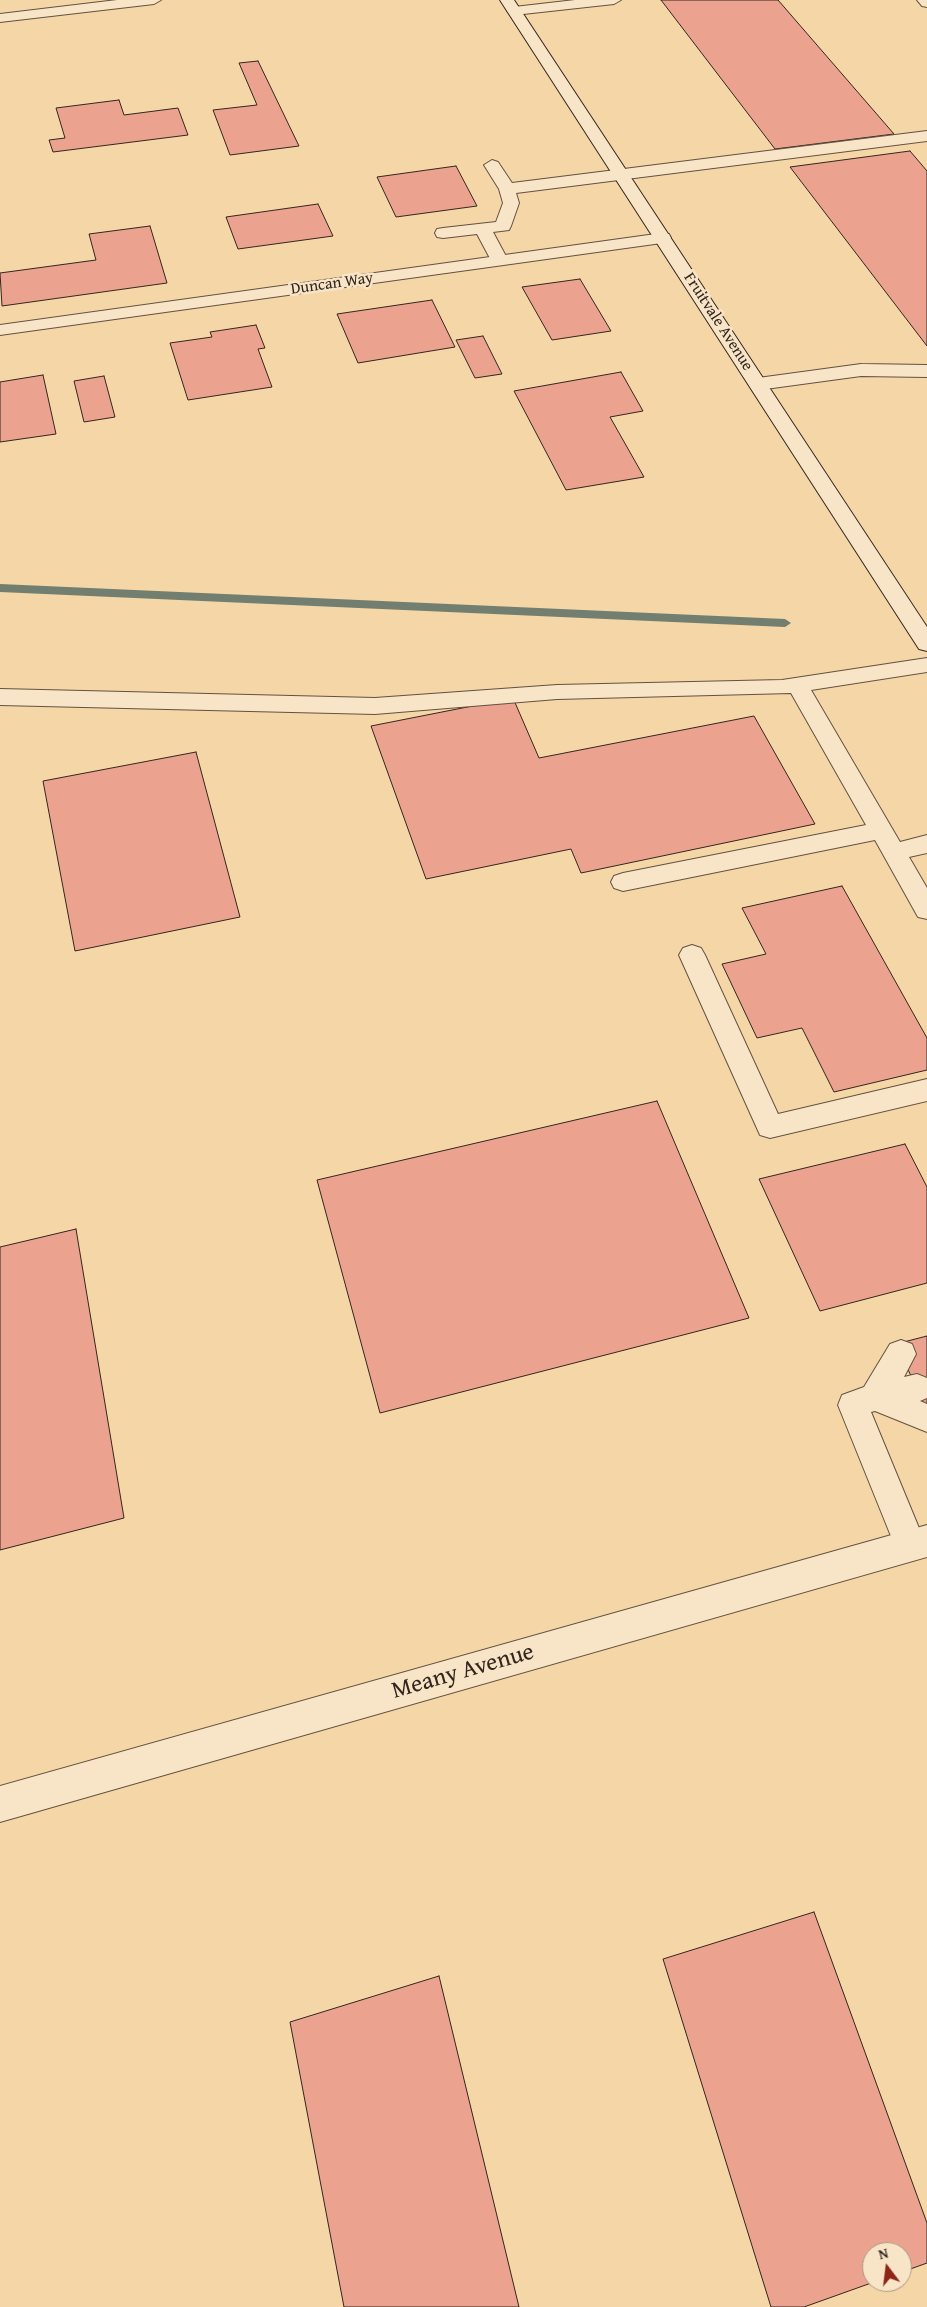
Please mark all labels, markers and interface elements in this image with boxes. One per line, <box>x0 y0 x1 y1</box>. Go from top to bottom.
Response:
street label: Duncan Way <box>290 269 374 299</box>
street label: Fruitvale Avenue <box>679 269 757 375</box>
street label: Meany Avenue <box>389 1638 537 1706</box>
north arrow <box>862 2242 912 2292</box>
text: N <box>876 2243 890 2264</box>

